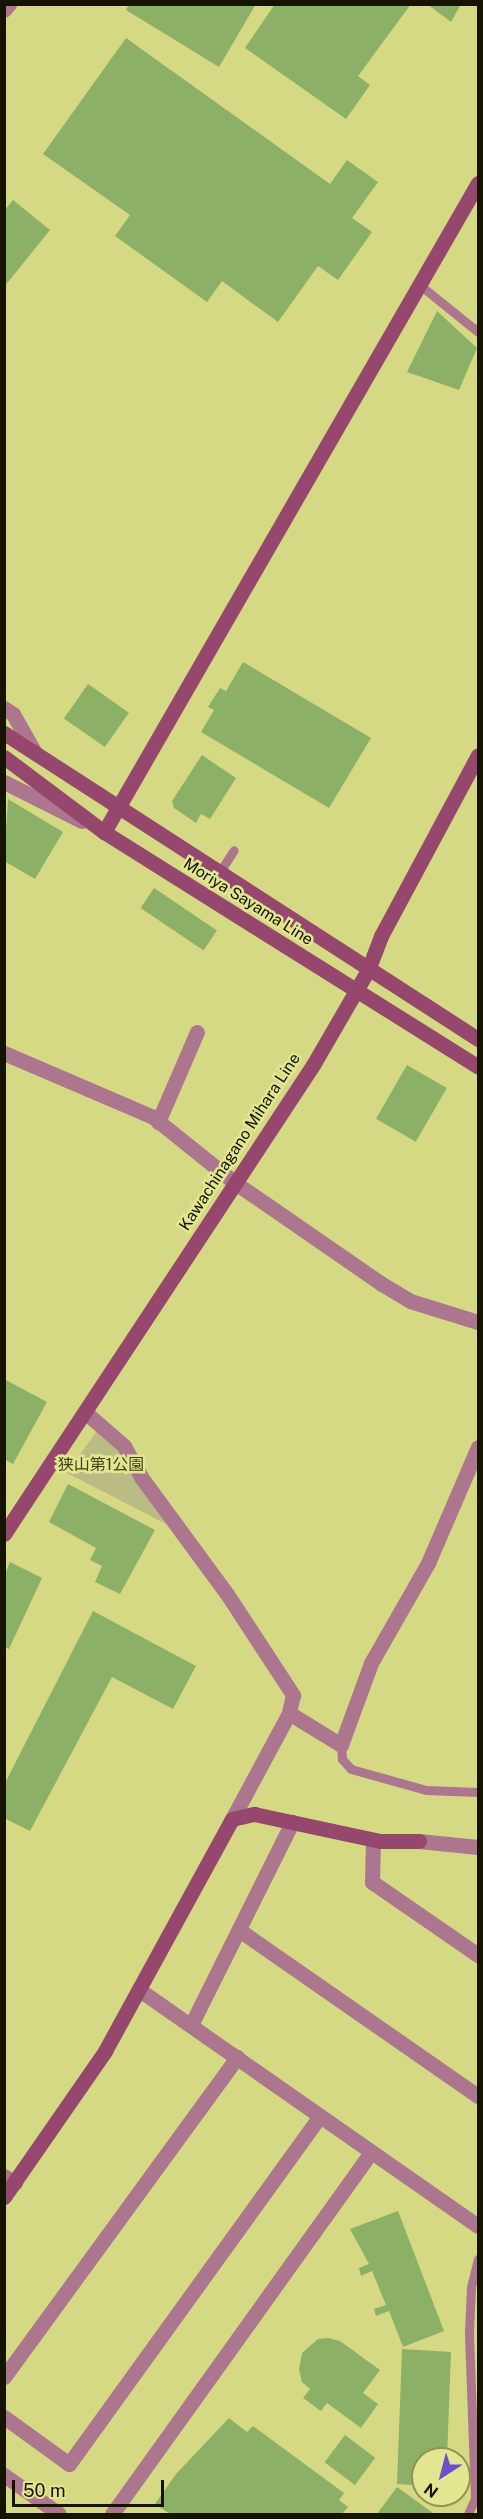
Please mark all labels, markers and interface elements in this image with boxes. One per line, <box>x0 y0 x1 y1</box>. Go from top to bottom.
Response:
street label: Moriya Sayama Line <box>180 854 316 950</box>
street label: Kawachinagano Mihara Line <box>175 1050 305 1234</box>
park label: 狭山第1公園 <box>58 1455 144 1475</box>
north arrow <box>411 2447 471 2507</box>
scale bar <box>15 2468 166 2506</box>
text: N <box>421 2479 442 2502</box>
text: 50 m <box>23 2480 66 2501</box>

